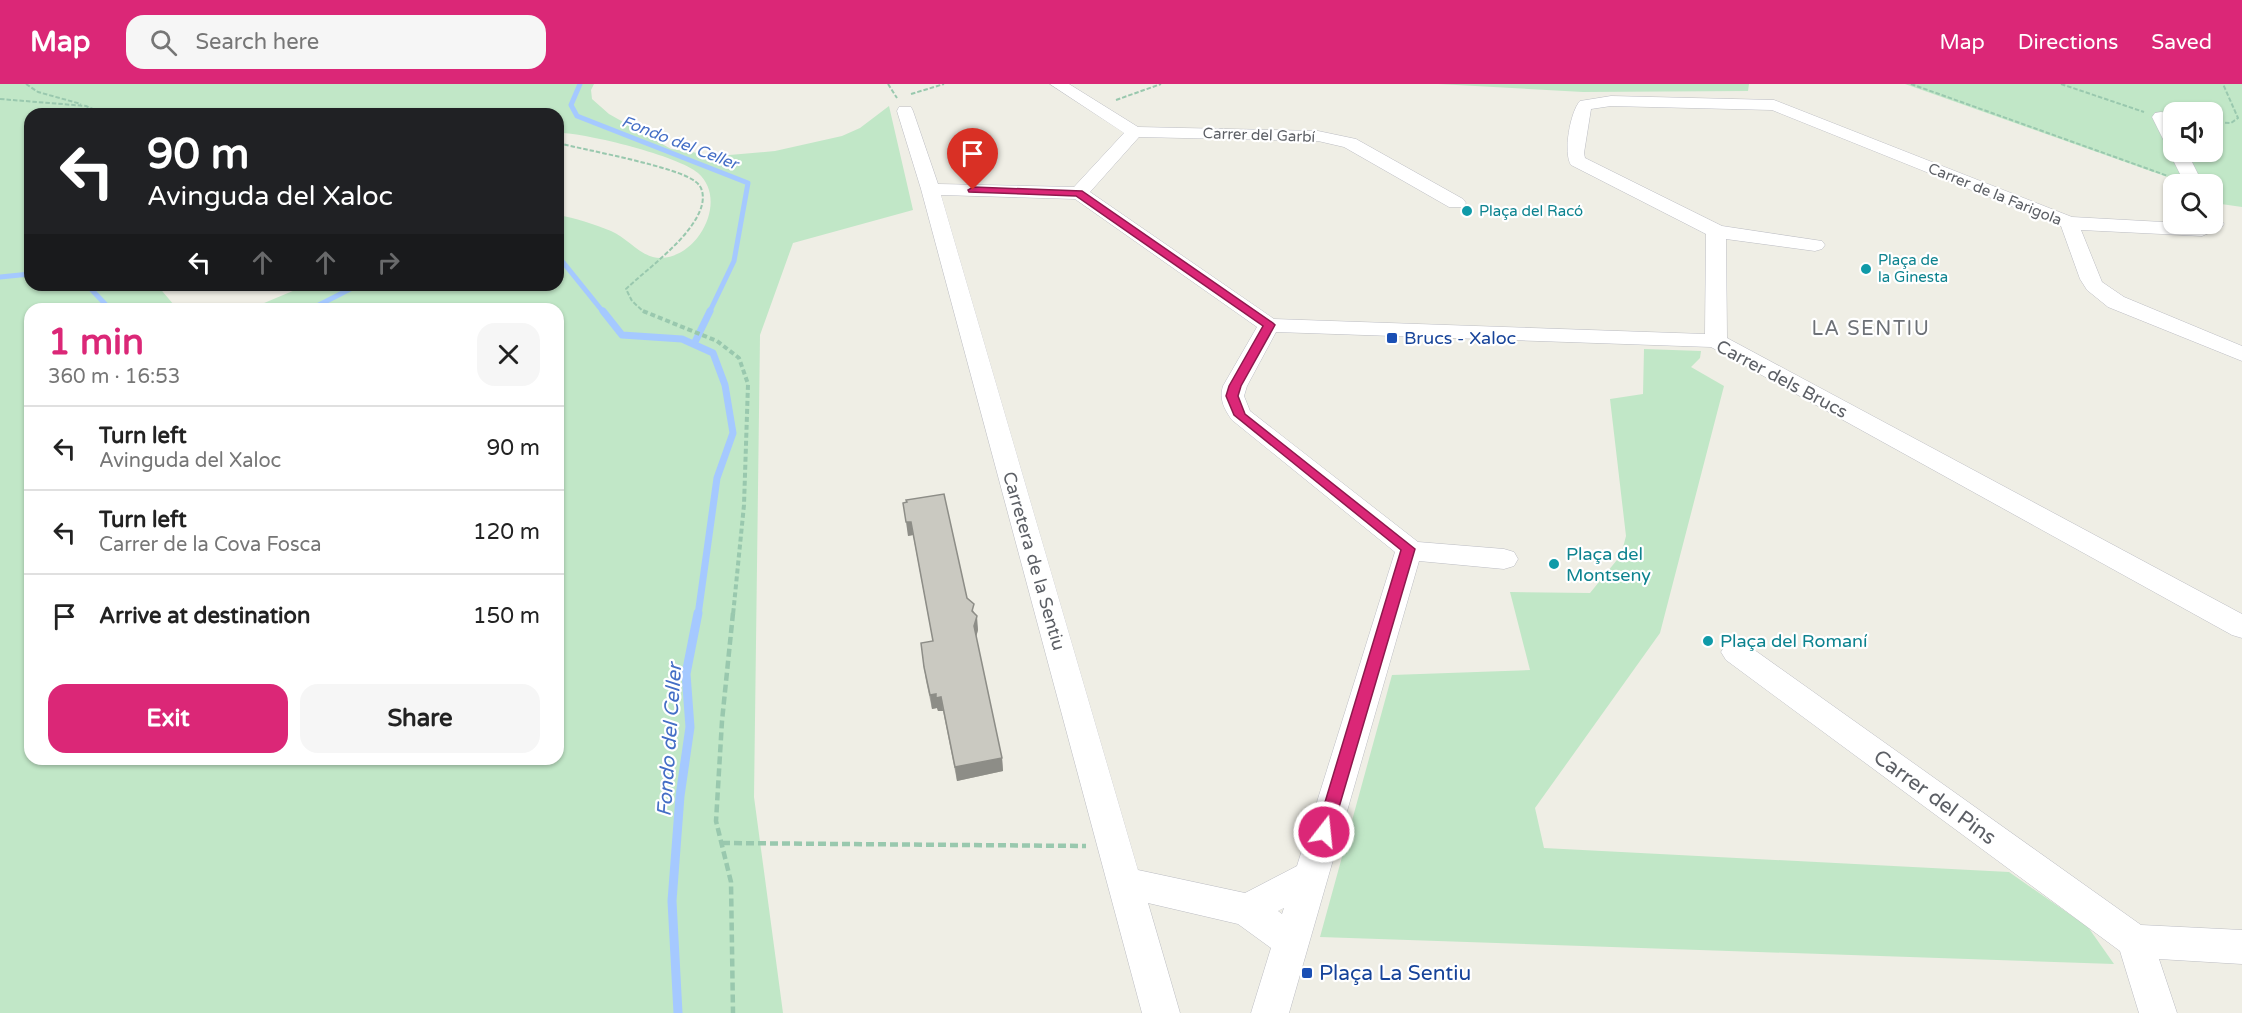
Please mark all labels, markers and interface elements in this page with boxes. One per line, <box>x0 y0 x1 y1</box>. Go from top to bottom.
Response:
search box <box>126 15 546 69</box>
text: Map <box>30 25 90 59</box>
icon: search <box>147 26 180 59</box>
text: Search here <box>195 29 319 55</box>
text: Map <box>1939 30 1985 55</box>
text: Directions <box>2018 30 2118 55</box>
text: Saved <box>2151 30 2212 55</box>
map controls <box>2163 102 2223 234</box>
button: sound <box>2163 102 2223 162</box>
water label: Fondo del Celler <box>619 112 742 175</box>
street label: Carrer del Garbí <box>1202 124 1316 146</box>
pin <box>947 128 998 190</box>
text: 90 m <box>147 129 249 180</box>
icon: left <box>48 132 126 210</box>
icon: arrive <box>956 137 989 170</box>
street label: Carrer de la Farigola <box>1925 159 2065 229</box>
button: search <box>2163 174 2223 234</box>
text: Avinguda del Xaloc <box>147 180 393 213</box>
place label: Plaça del Racó <box>1479 202 1583 220</box>
marker: Plaça del Racó <box>1460 204 1474 218</box>
icon: left <box>183 246 216 279</box>
icon: ahead <box>246 246 279 279</box>
icon: ahead <box>309 246 342 279</box>
icon: right <box>372 246 405 279</box>
place label: Plaça de la Ginesta <box>1878 251 1948 286</box>
marker: Plaça de la Ginesta <box>1859 262 1873 276</box>
district label: LA SENTIU <box>1812 317 1930 341</box>
text: 1 min <box>48 321 144 364</box>
button: close <box>477 323 540 386</box>
place label: Brucs - Xaloc <box>1404 327 1516 349</box>
marker: Brucs - Xaloc <box>1385 331 1399 345</box>
street label: Carrer dels Brucs <box>1713 335 1851 423</box>
text: 360 m · 16:53 <box>48 365 180 389</box>
text: Turn left <box>99 423 187 449</box>
icon: left <box>48 432 81 465</box>
text: 90 m <box>486 435 540 461</box>
text: Avinguda del Xaloc <box>99 449 281 473</box>
street label: Carretera de la Sentiu <box>998 469 1070 653</box>
text: Turn left <box>99 507 187 533</box>
icon: left <box>48 516 81 549</box>
text: 120 m <box>473 519 540 545</box>
text: Carrer de la Cova Fosca <box>99 533 321 557</box>
place label: Plaça del Montseny <box>1566 543 1651 586</box>
marker: Plaça del Montseny <box>1547 557 1561 571</box>
icon: arrive <box>48 600 81 633</box>
text: Arrive at destination <box>99 603 310 629</box>
text: 150 m <box>473 603 540 629</box>
place label: Plaça del Romaní <box>1720 630 1868 652</box>
marker: Plaça del Romaní <box>1701 634 1715 648</box>
water label: Fondo del Celler <box>653 660 687 818</box>
button: Exit <box>48 684 288 753</box>
button: Share <box>300 684 540 753</box>
street label: Carrer del Pins <box>1869 745 2001 850</box>
position arrow <box>1292 800 1356 864</box>
place label: Plaça La Sentiu <box>1319 961 1471 986</box>
marker: Plaça La Sentiu <box>1300 966 1314 980</box>

